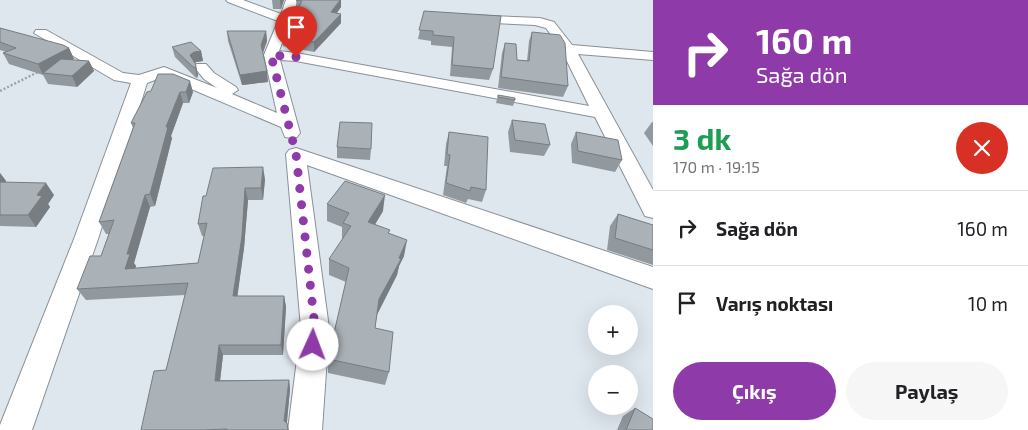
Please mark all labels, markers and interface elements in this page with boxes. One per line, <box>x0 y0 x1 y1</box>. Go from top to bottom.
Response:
pin <box>275 6 317 57</box>
icon: arrive <box>282 13 310 41</box>
text: 160 m <box>756 19 852 61</box>
icon: right <box>673 20 738 85</box>
text: Sağa dön <box>756 61 847 87</box>
text: 3 dk <box>673 120 731 156</box>
button: close <box>956 122 1008 174</box>
text: 170 m · 19:15 <box>673 157 760 176</box>
icon: right <box>673 214 701 242</box>
text: Sağa dön <box>716 217 798 240</box>
text: 160 m <box>957 217 1008 240</box>
icon: arrive <box>673 289 701 317</box>
text: Varış noktası <box>716 292 833 315</box>
text: 10 m <box>968 292 1008 315</box>
map controls <box>588 305 638 415</box>
button: + <box>588 305 638 355</box>
position arrow <box>286 318 338 370</box>
button: Çıkış <box>673 362 836 420</box>
button: Paylaş <box>846 362 1008 420</box>
button: − <box>588 365 638 415</box>

